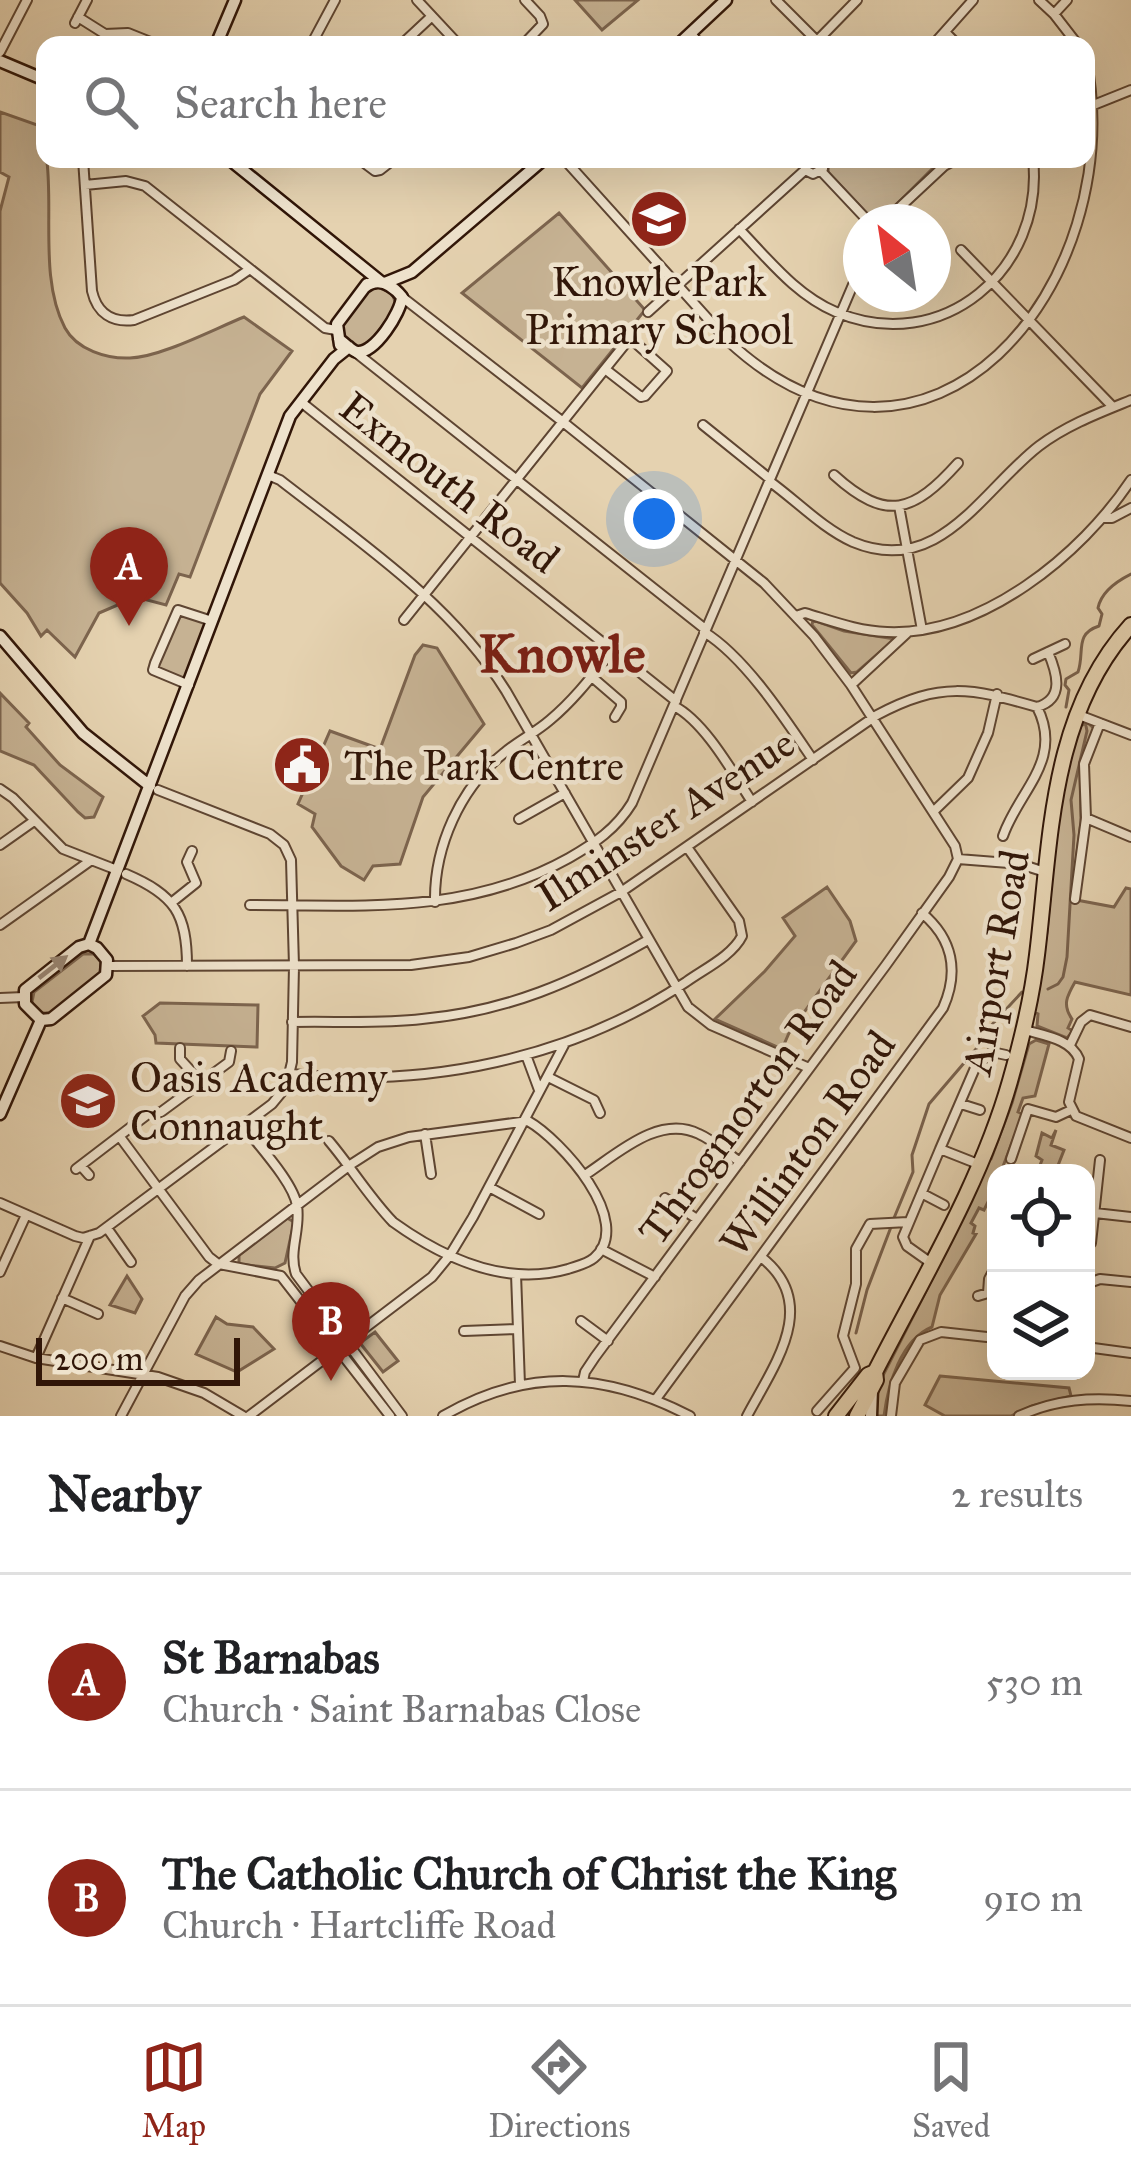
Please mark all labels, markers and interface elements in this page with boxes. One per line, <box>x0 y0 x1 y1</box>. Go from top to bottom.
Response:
search box <box>36 36 1095 168</box>
icon: search <box>78 69 144 135</box>
text: Search here <box>174 75 387 130</box>
school or university icon: Knowle Park Primary School <box>628 188 690 250</box>
north arrow <box>843 204 951 312</box>
place label: Knowle Park Primary School <box>525 256 794 356</box>
street label: Exmouth Road <box>329 381 570 585</box>
your location <box>624 489 684 549</box>
pin: A <box>90 527 168 626</box>
district label: Knowle <box>479 621 645 687</box>
street label: Ilminster Avenue <box>527 717 804 923</box>
public building icon: The Park Centre <box>271 734 333 796</box>
place label: The Park Centre <box>344 740 624 792</box>
street label: Airport Road <box>950 846 1041 1080</box>
street label: Throgmorton Road <box>627 950 868 1255</box>
one-way arrow <box>38 955 69 980</box>
street label: Willinton Road <box>709 1021 907 1266</box>
place label: Oasis Academy Connaught <box>130 1052 389 1152</box>
school or university icon: Oasis Academy Connaught <box>57 1070 119 1132</box>
map controls <box>987 1164 1095 1380</box>
button: locate <box>987 1164 1095 1272</box>
button: layers <box>987 1272 1095 1380</box>
pin: B <box>292 1282 370 1381</box>
scale bar <box>36 1332 240 1385</box>
text: 200 m <box>54 1339 144 1379</box>
text: Nearby <box>48 1463 200 1525</box>
text: 2 results <box>951 1470 1083 1518</box>
text: St Barnabas <box>162 1630 380 1685</box>
text: A <box>74 1658 100 1706</box>
text: 530 m <box>985 1658 1083 1706</box>
text: Church · Saint Barnabas Close <box>162 1685 641 1733</box>
text: The Catholic Church of Christ the King <box>162 1846 896 1901</box>
text: B <box>74 1874 100 1922</box>
text: 910 m <box>983 1874 1083 1922</box>
text: Church · Hartcliffe Road <box>162 1901 556 1949</box>
tab: Map <box>141 2034 207 2146</box>
tab: Directions <box>488 2034 630 2146</box>
tab: Saved <box>912 2034 990 2146</box>

